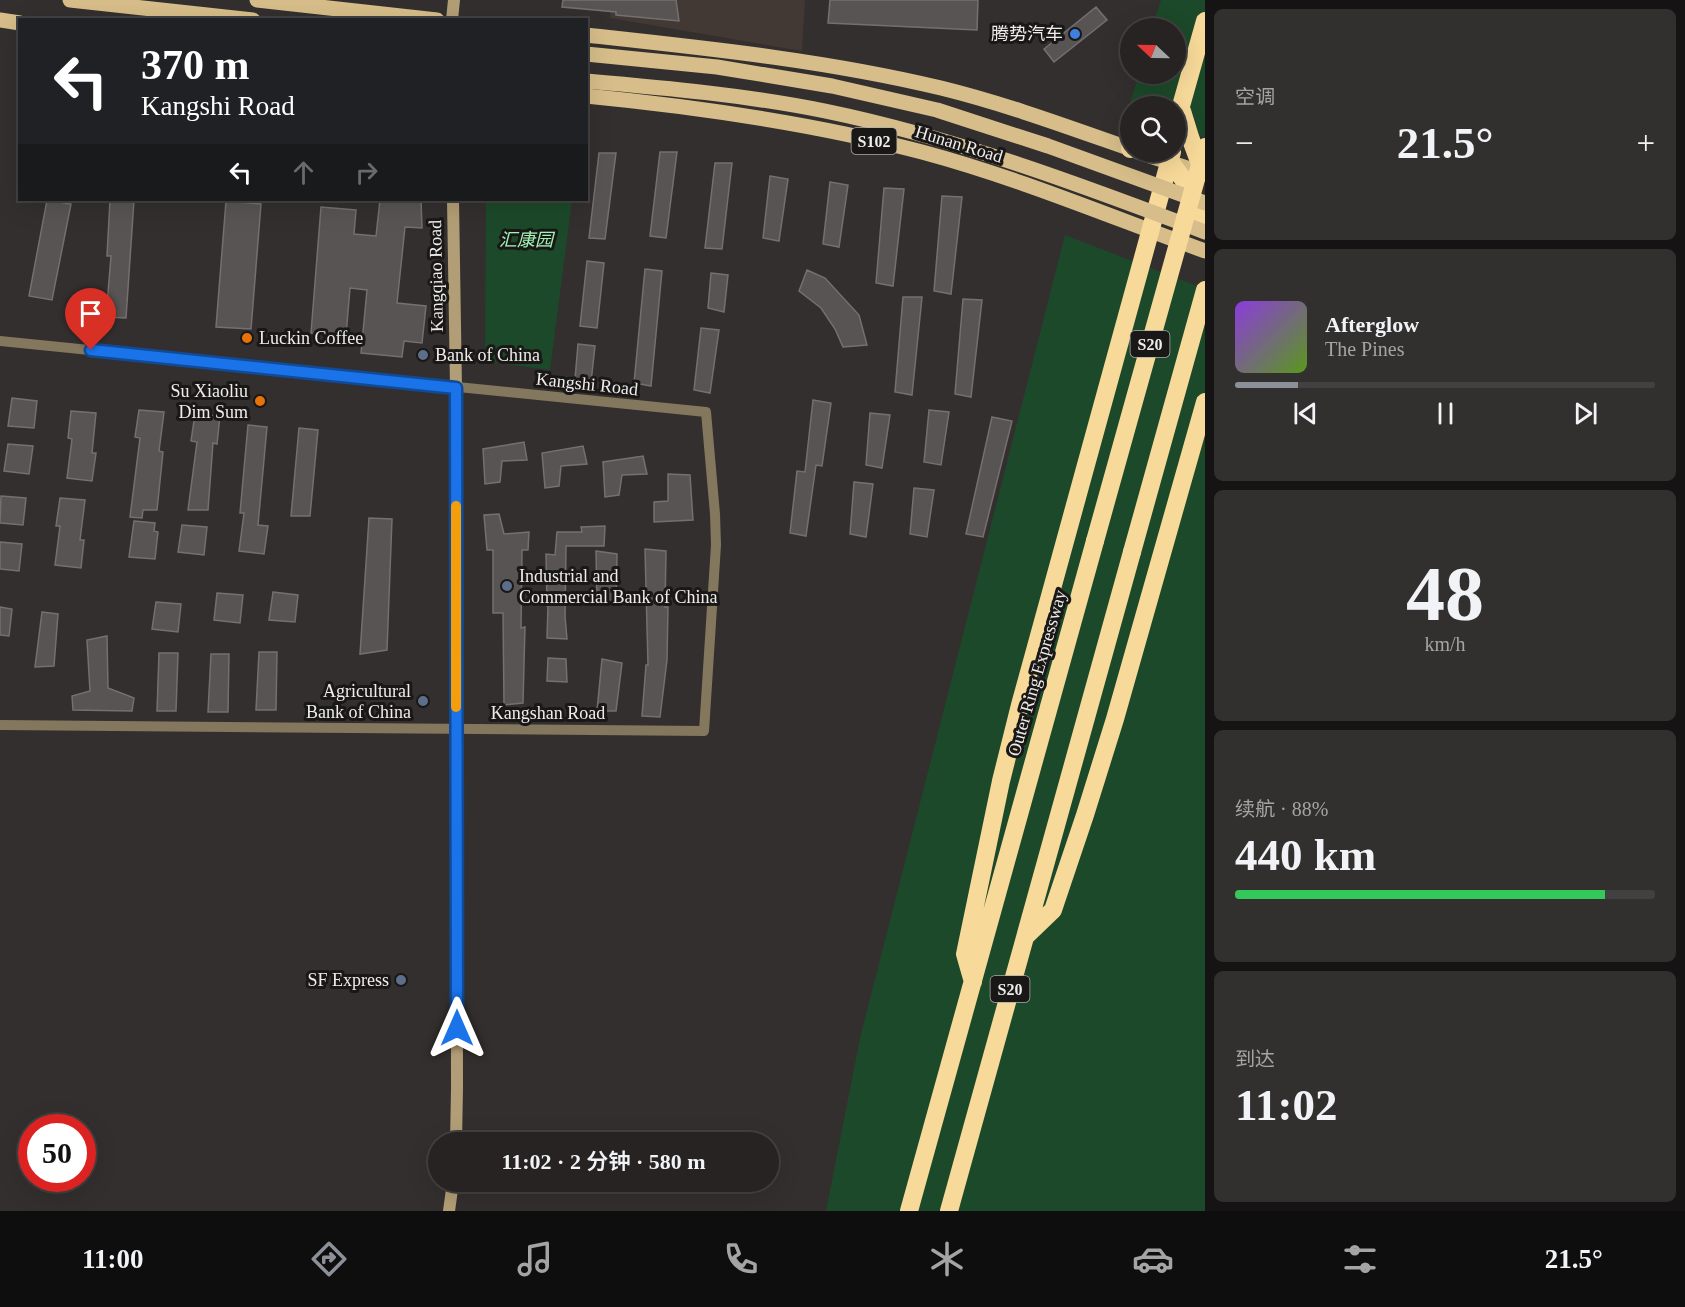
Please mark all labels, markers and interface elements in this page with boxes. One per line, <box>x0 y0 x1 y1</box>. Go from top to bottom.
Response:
north arrow <box>1120 18 1186 84</box>
map controls <box>1120 18 1186 162</box>
place label: 腾势汽车 <box>991 24 1063 44</box>
marker: 腾势汽车 <box>1068 27 1082 41</box>
icon: left <box>42 42 120 120</box>
text: 370 m <box>141 42 250 88</box>
text: 空调 <box>1235 86 1275 108</box>
text: Kangshi Road <box>141 91 295 121</box>
button: search <box>1120 96 1186 162</box>
text: 21.5° <box>1397 118 1493 168</box>
street label: Hunan Road <box>913 121 1005 167</box>
text: − <box>1235 125 1254 161</box>
text: + <box>1636 125 1655 161</box>
road number: S102 <box>852 128 896 154</box>
icon: left <box>224 156 257 189</box>
icon: ahead <box>287 156 320 189</box>
icon: right <box>350 156 383 189</box>
street label: Kangqiao Road <box>425 220 447 332</box>
park label: 汇康园 <box>499 230 556 250</box>
pin <box>65 288 116 350</box>
icon: arrive <box>74 297 107 330</box>
text: Afterglow <box>1325 312 1419 337</box>
place label: Luckin Coffee <box>259 328 363 348</box>
marker: Luckin Coffee <box>240 331 254 345</box>
road number: S20 <box>1130 331 1170 357</box>
text: The Pines <box>1325 338 1404 360</box>
place label: Bank of China <box>435 345 540 365</box>
marker: Bank of China <box>416 348 430 362</box>
street label: Kangshi Road <box>535 369 639 399</box>
place label: Su Xiaoliu Dim Sum <box>170 381 248 422</box>
marker: Su Xiaoliu Dim Sum <box>253 394 267 408</box>
icon: previous <box>1289 397 1322 430</box>
icon: pause <box>1429 397 1462 430</box>
icon: next <box>1569 397 1602 430</box>
text: 48 <box>1406 550 1484 637</box>
place label: Industrial and Commercial Bank of China <box>519 566 717 607</box>
marker: Industrial and Commercial Bank of China <box>500 579 514 593</box>
street label: Outer Ring Expressway <box>1004 588 1070 758</box>
text: km/h <box>1424 633 1466 655</box>
place label: Agricultural Bank of China <box>306 681 411 722</box>
marker: Agricultural Bank of China <box>416 694 430 708</box>
street label: Kangshan Road <box>491 703 605 723</box>
text: 续航 · 88% <box>1235 798 1328 820</box>
text: 440 km <box>1235 830 1376 880</box>
place label: SF Express <box>307 970 389 990</box>
marker: SF Express <box>394 973 408 987</box>
road number: S20 <box>990 976 1030 1002</box>
position arrow <box>425 996 489 1060</box>
text: 到达 <box>1235 1048 1275 1070</box>
text: 11:02 <box>1235 1080 1338 1130</box>
speed limit sign: 50 <box>18 1114 96 1192</box>
text: 11:02 · 2 分钟 · 580 m <box>501 1149 706 1174</box>
icon: directions <box>308 1238 350 1280</box>
icon: music <box>514 1238 556 1280</box>
icon: phone <box>720 1238 762 1280</box>
icon: climate <box>926 1238 968 1280</box>
icon: car <box>1132 1238 1174 1280</box>
icon: filters <box>1339 1238 1381 1280</box>
text: 11:00 <box>82 1244 144 1274</box>
text: 21.5° <box>1545 1244 1603 1274</box>

